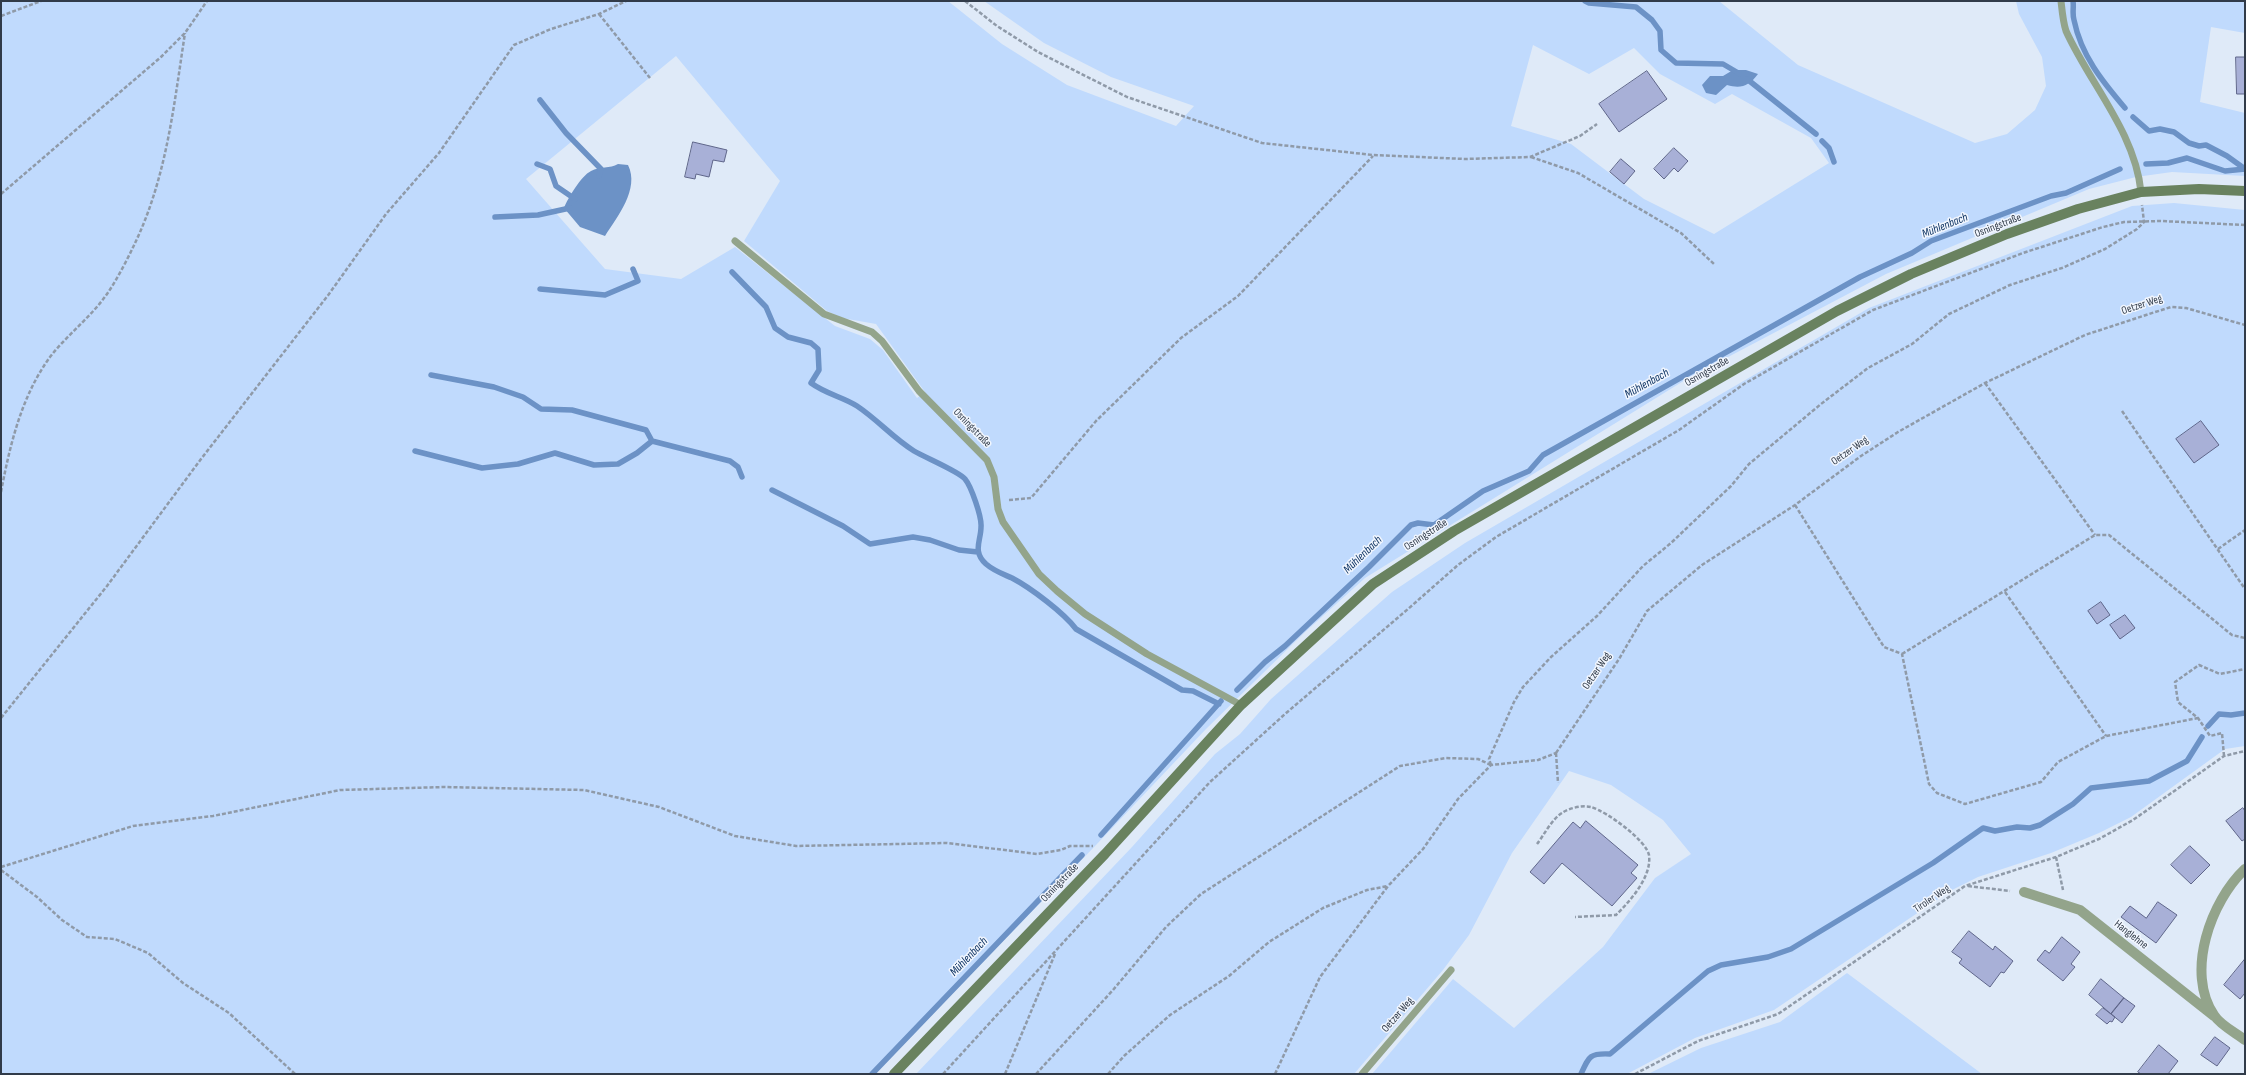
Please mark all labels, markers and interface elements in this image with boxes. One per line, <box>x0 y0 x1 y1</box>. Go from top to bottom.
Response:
water label: Mühlenbach <box>1920 210 1970 242</box>
street label: Osningstraße <box>1973 211 2023 241</box>
street label: Oetzer Weg <box>2120 292 2164 318</box>
street label: Osningstraße <box>1683 354 1731 390</box>
water label: Mühlenbach <box>1622 366 1672 402</box>
street label: Osningstraße <box>950 406 994 450</box>
street label: Oetzer Weg <box>1829 434 1871 468</box>
street label: Osningstraße <box>1402 516 1450 554</box>
water label: Mühlenbach <box>1341 533 1385 577</box>
street label: Oetzer Weg <box>1580 650 1614 692</box>
street label: Osningstraße <box>1038 861 1082 905</box>
street label: Tiroler Weg <box>1911 882 1953 916</box>
street label: Hanglehne <box>2111 918 2151 952</box>
water label: Mühlenbach <box>947 935 991 979</box>
street label: Oetzer Weg <box>1379 995 1417 1035</box>

